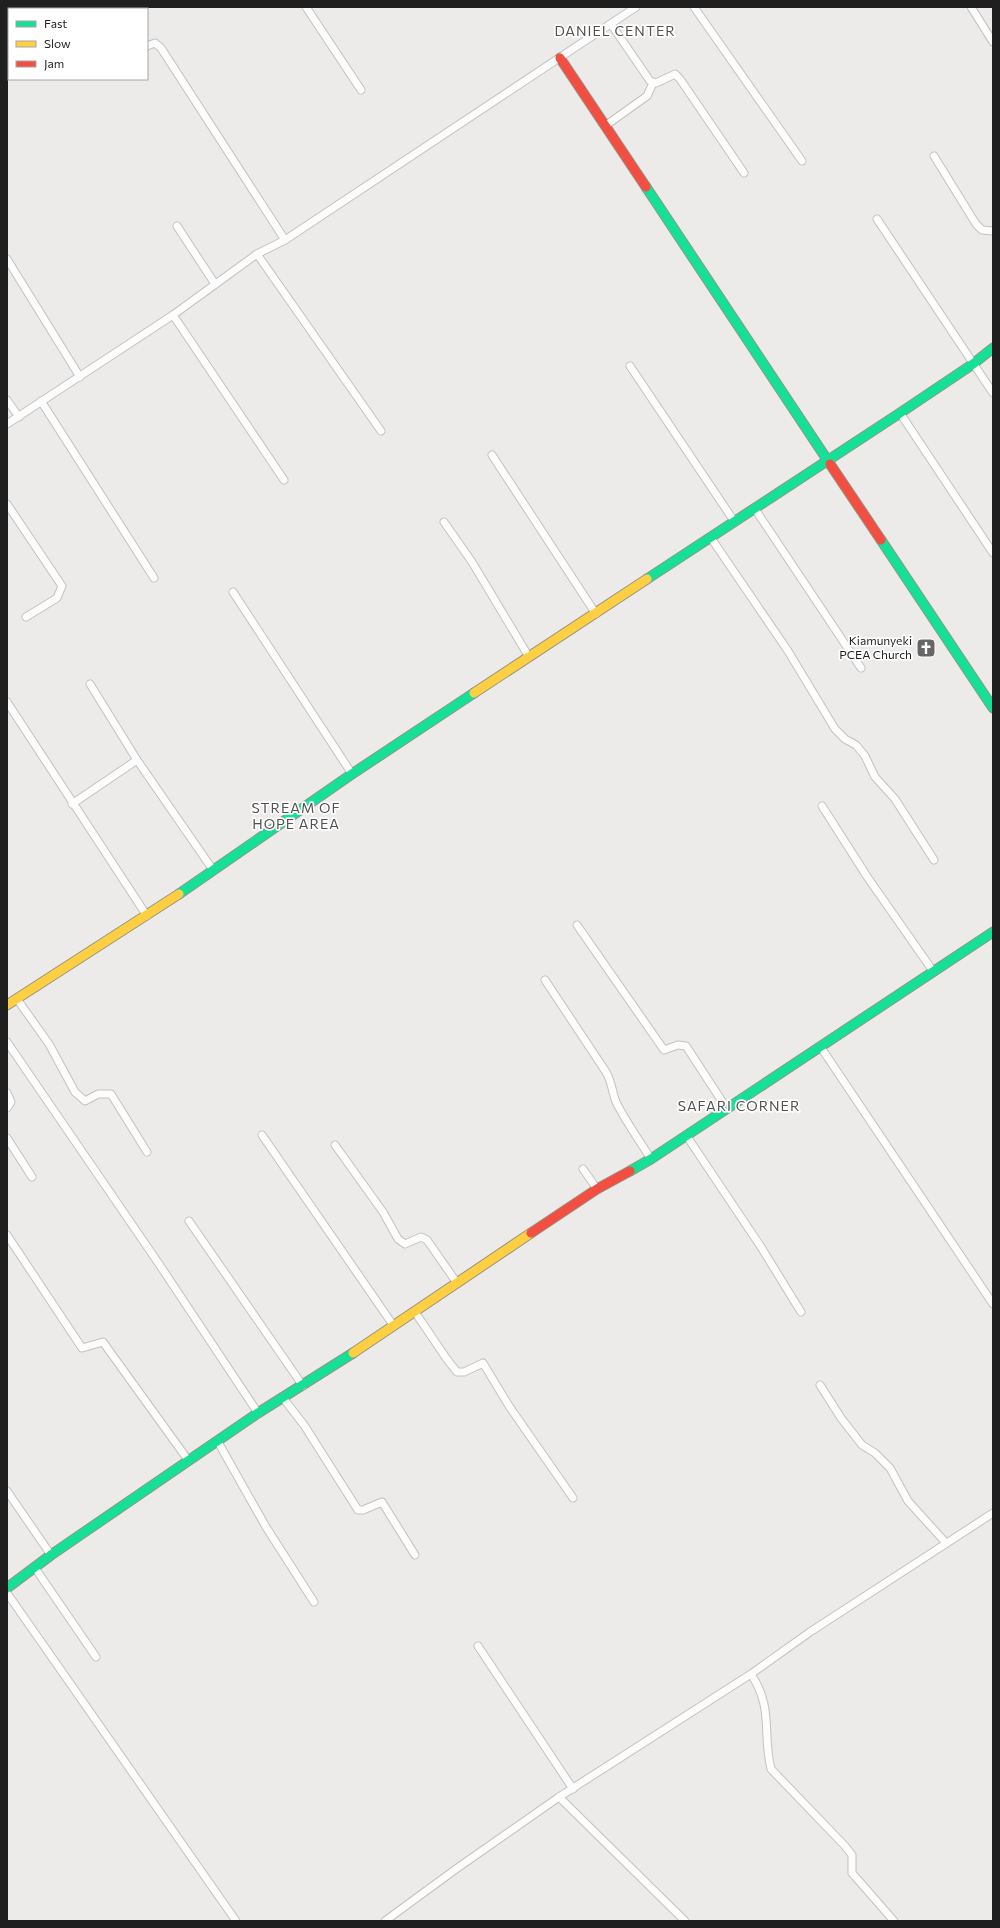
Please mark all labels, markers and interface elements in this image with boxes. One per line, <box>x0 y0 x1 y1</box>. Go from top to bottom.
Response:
legend <box>8 8 148 80</box>
text: Fast <box>44 16 67 30</box>
district label: DANIEL CENTER <box>554 22 676 39</box>
text: Slow <box>44 36 71 50</box>
text: Jam <box>44 56 64 71</box>
place label: Kiamunyeki PCEA Church <box>839 633 912 661</box>
church icon: Kiamunyeki PCEA Church <box>915 637 937 659</box>
district label: STREAM OF HOPE AREA <box>252 799 340 832</box>
district label: SAFARI CORNER <box>678 1097 800 1114</box>

